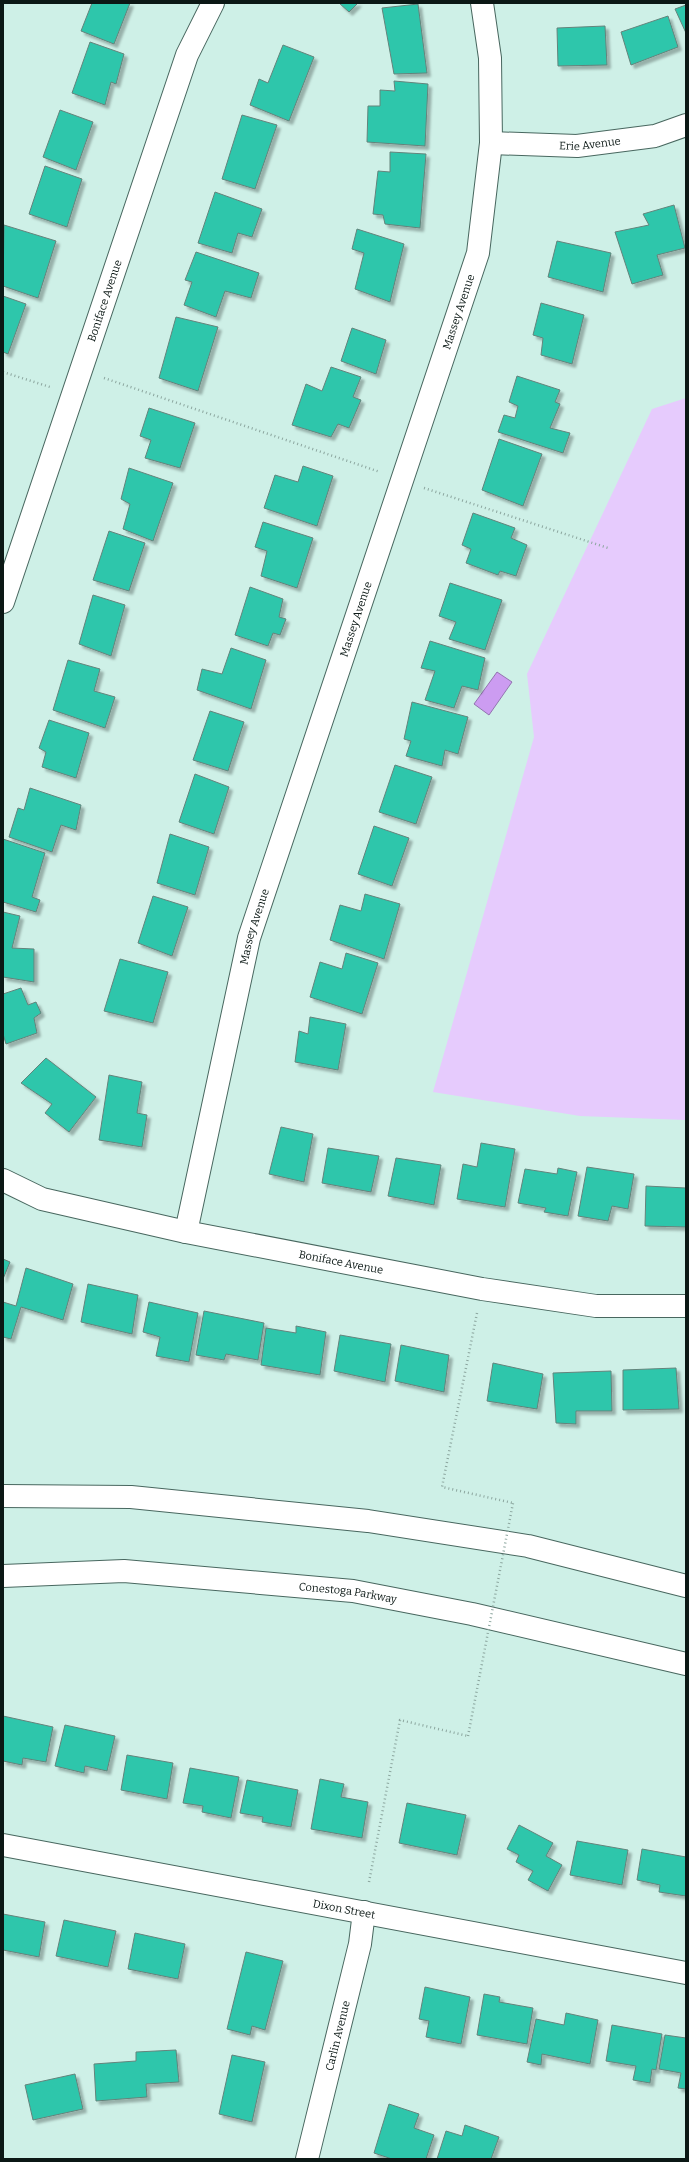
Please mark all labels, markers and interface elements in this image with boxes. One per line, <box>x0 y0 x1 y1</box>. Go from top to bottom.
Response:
street label: Erie Avenue <box>559 134 621 153</box>
street label: Boniface Avenue <box>85 258 125 343</box>
street label: Massey Avenue <box>440 273 477 351</box>
street label: Massey Avenue <box>337 580 375 659</box>
street label: Massey Avenue <box>237 887 272 966</box>
street label: Boniface Avenue <box>298 1248 384 1277</box>
street label: Conestoga Parkway <box>298 1580 398 1606</box>
street label: Dixon Street <box>312 1897 376 1922</box>
street label: Carlin Avenue <box>323 1999 353 2072</box>

